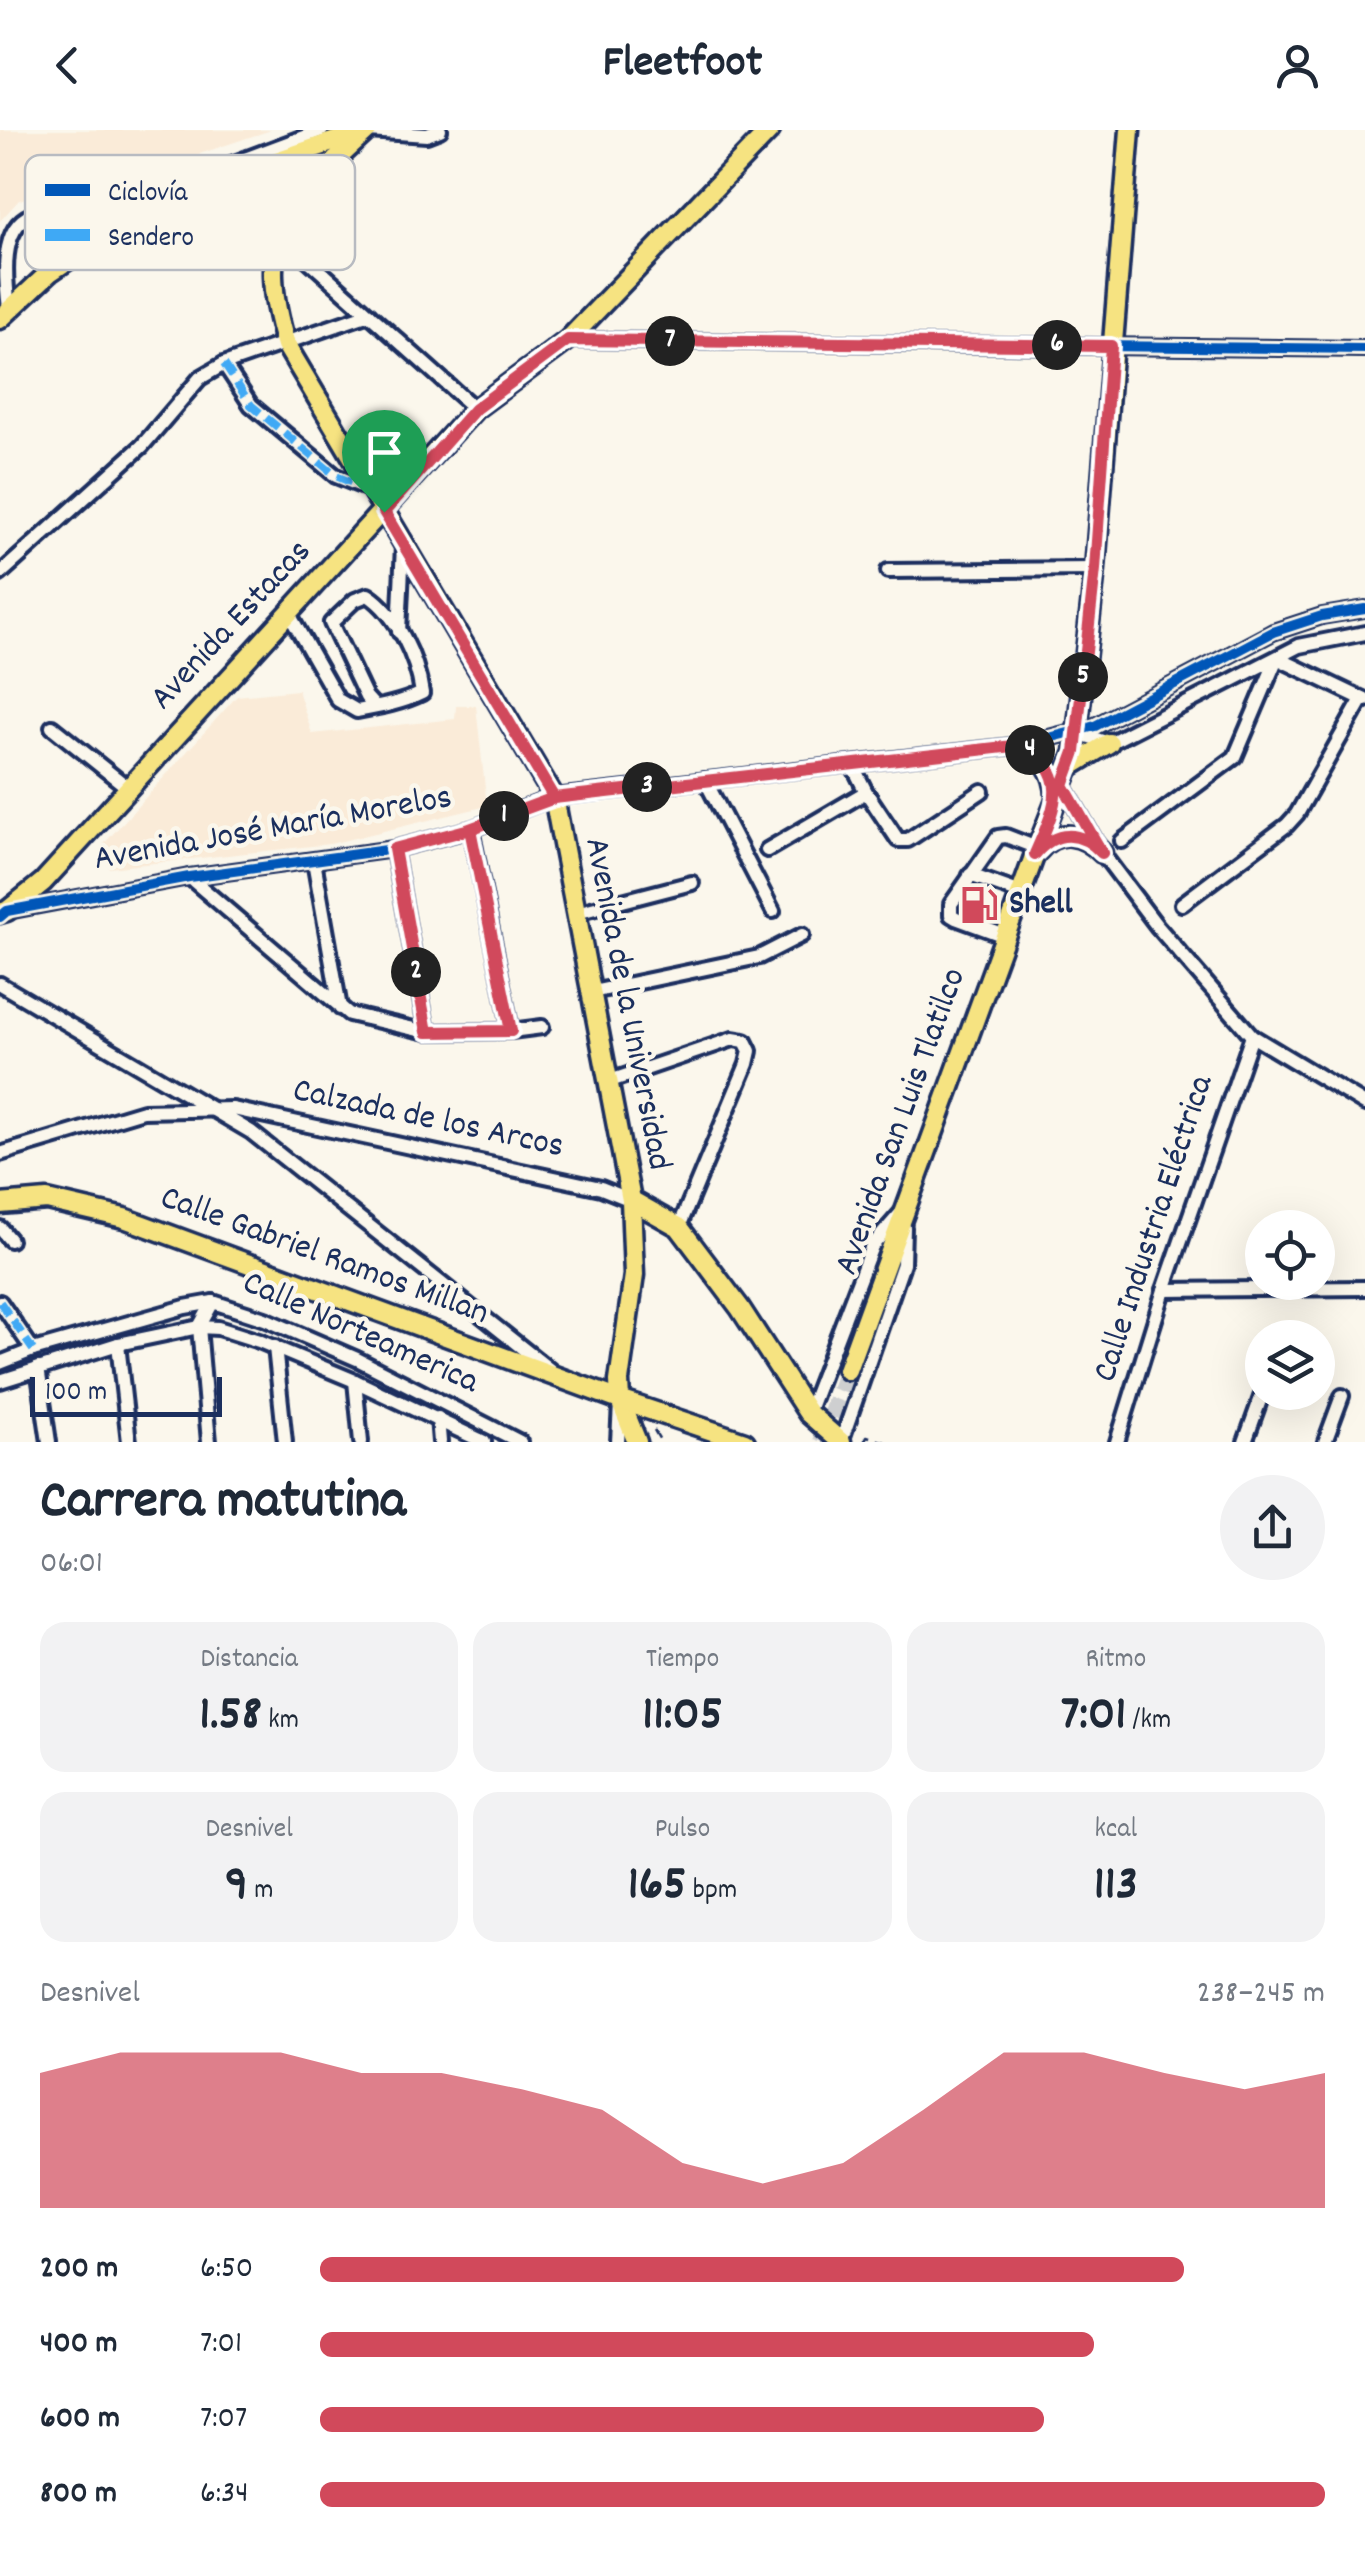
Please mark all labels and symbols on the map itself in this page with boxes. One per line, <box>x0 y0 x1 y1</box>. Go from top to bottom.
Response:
legend <box>25 155 355 270</box>
text: Ciclovía <box>108 175 188 215</box>
text: Sendero <box>108 220 194 260</box>
pin: 7 <box>645 316 695 366</box>
pin: 6 <box>1032 320 1082 370</box>
pin <box>342 410 427 513</box>
street label: Avenida Estacas <box>139 529 325 723</box>
pin: 5 <box>1058 652 1108 702</box>
pin: 4 <box>1005 725 1055 775</box>
pin: 3 <box>622 762 672 812</box>
street label: Avenida José María Morelos <box>90 774 456 886</box>
pin: 1 <box>479 791 529 841</box>
street label: Avenida de la Universidad <box>569 833 683 1175</box>
place label: Shell <box>1009 880 1073 930</box>
fuel station icon: Shell <box>958 884 1000 926</box>
pin: 2 <box>391 947 441 997</box>
street label: Avenida San Luis Tlatilco <box>823 962 981 1282</box>
street label: Calzada de los Arcos <box>288 1067 568 1173</box>
street label: Calle Industria Eléctrica <box>1082 1069 1228 1389</box>
street label: Calle Gabriel Ramos Millan <box>153 1174 495 1340</box>
street label: Calle Norteamerica <box>234 1260 487 1409</box>
scale bar <box>30 1372 222 1416</box>

